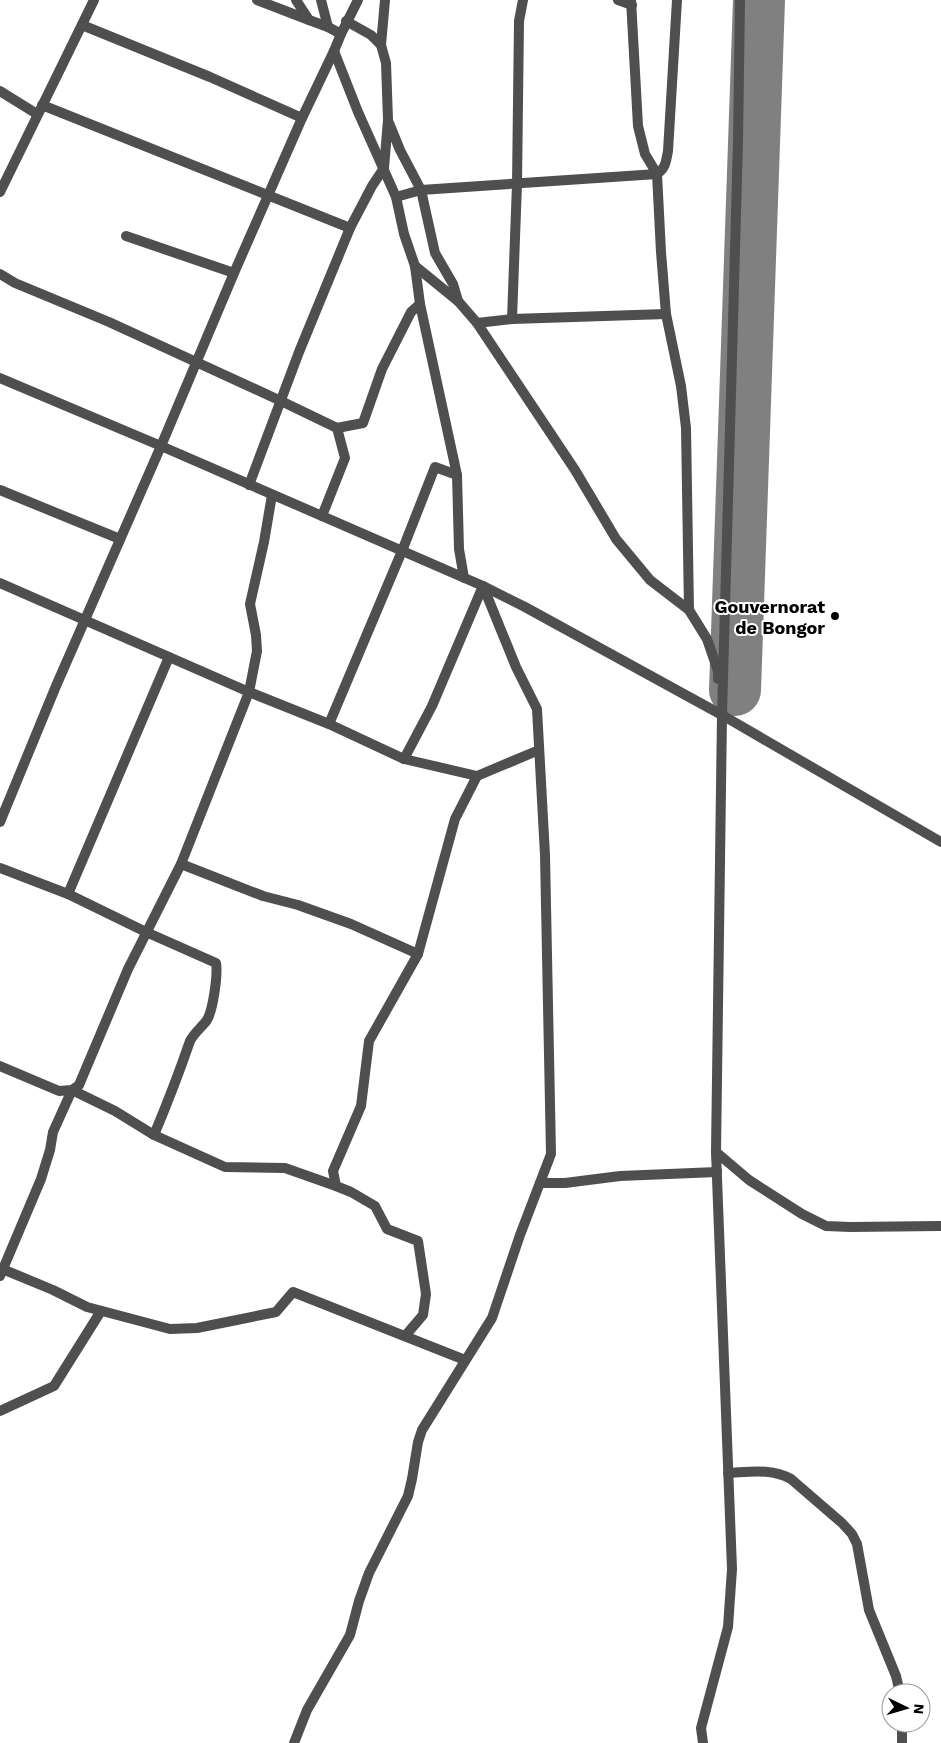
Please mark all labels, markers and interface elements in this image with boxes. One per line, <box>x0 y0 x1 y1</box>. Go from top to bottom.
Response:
place label: Gouvernorat de Bongor <box>714 596 825 638</box>
marker: Gouvernorat de Bongor <box>829 610 841 622</box>
north arrow <box>881 1683 931 1733</box>
text: N <box>911 1703 927 1715</box>

